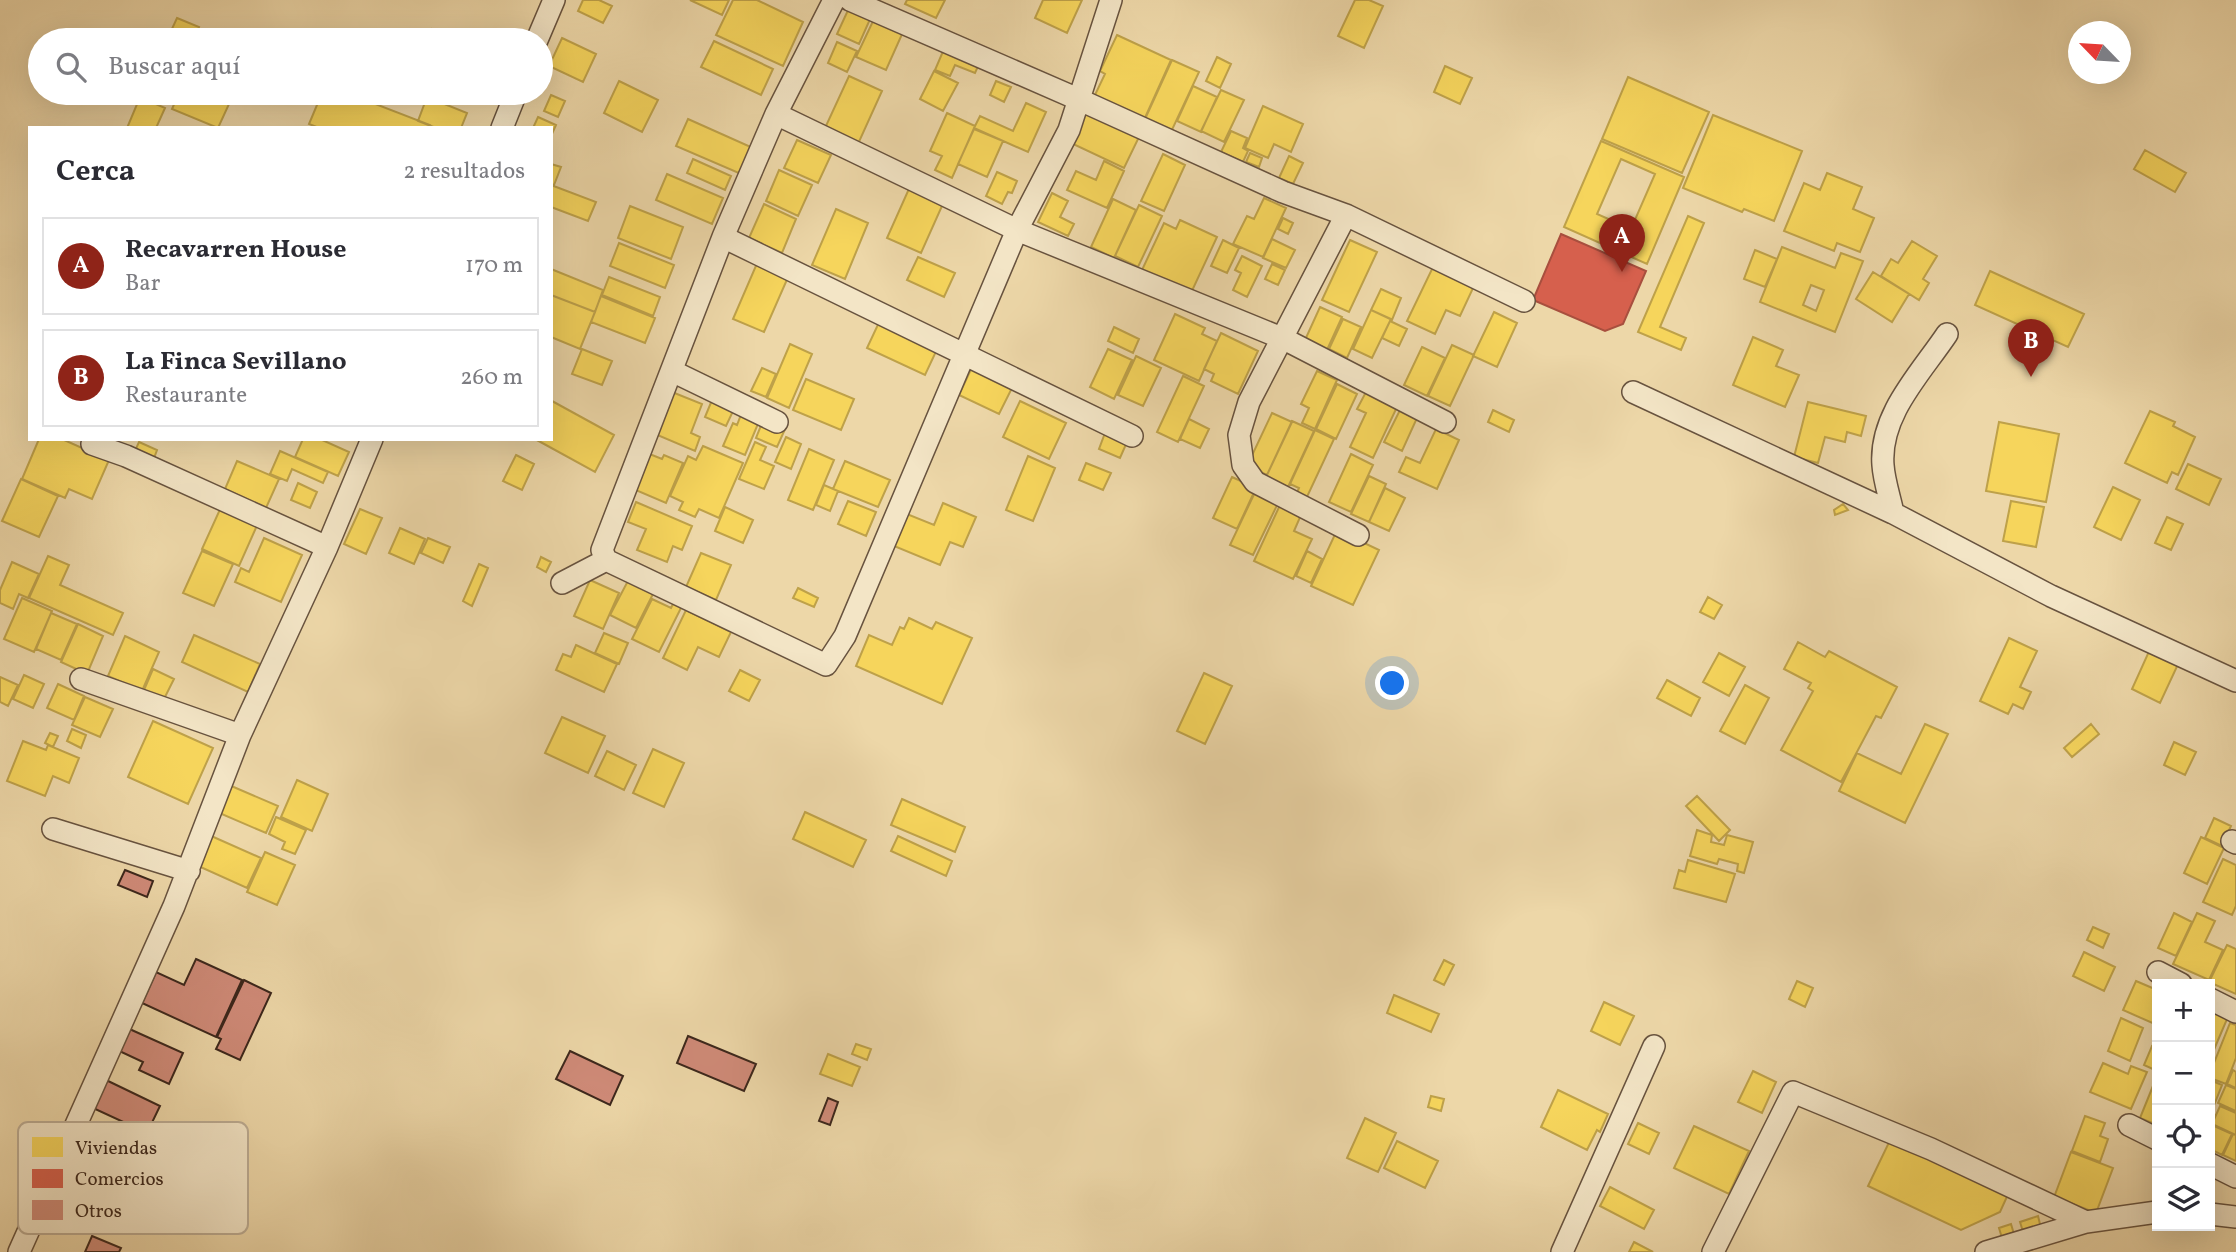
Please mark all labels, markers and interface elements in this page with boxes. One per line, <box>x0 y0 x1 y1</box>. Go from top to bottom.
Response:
north arrow <box>2068 21 2131 84</box>
search box <box>28 28 553 105</box>
icon: search <box>52 48 90 86</box>
text: Buscar aquí <box>108 49 240 85</box>
text: Cerca <box>56 151 135 193</box>
text: 2 resultados <box>403 156 525 188</box>
pin: A <box>1599 214 1645 272</box>
text: Recavarren House <box>125 232 347 268</box>
text: A <box>73 250 89 282</box>
text: 170 m <box>465 250 523 282</box>
text: Bar <box>125 268 160 300</box>
pin: B <box>2008 319 2054 377</box>
text: La Finca Sevillano <box>125 344 347 380</box>
text: B <box>73 362 89 394</box>
text: 260 m <box>460 362 523 394</box>
text: Restaurante <box>125 380 247 412</box>
your location <box>1375 666 1409 700</box>
map controls <box>2152 979 2215 1231</box>
button: + <box>2152 979 2215 1042</box>
button: − <box>2152 1042 2215 1105</box>
button: locate <box>2152 1105 2215 1168</box>
legend <box>18 1122 248 1234</box>
text: Viviendas <box>75 1136 157 1162</box>
text: Comercios <box>75 1167 164 1193</box>
button: layers <box>2152 1168 2215 1231</box>
text: Otros <box>75 1199 122 1225</box>

